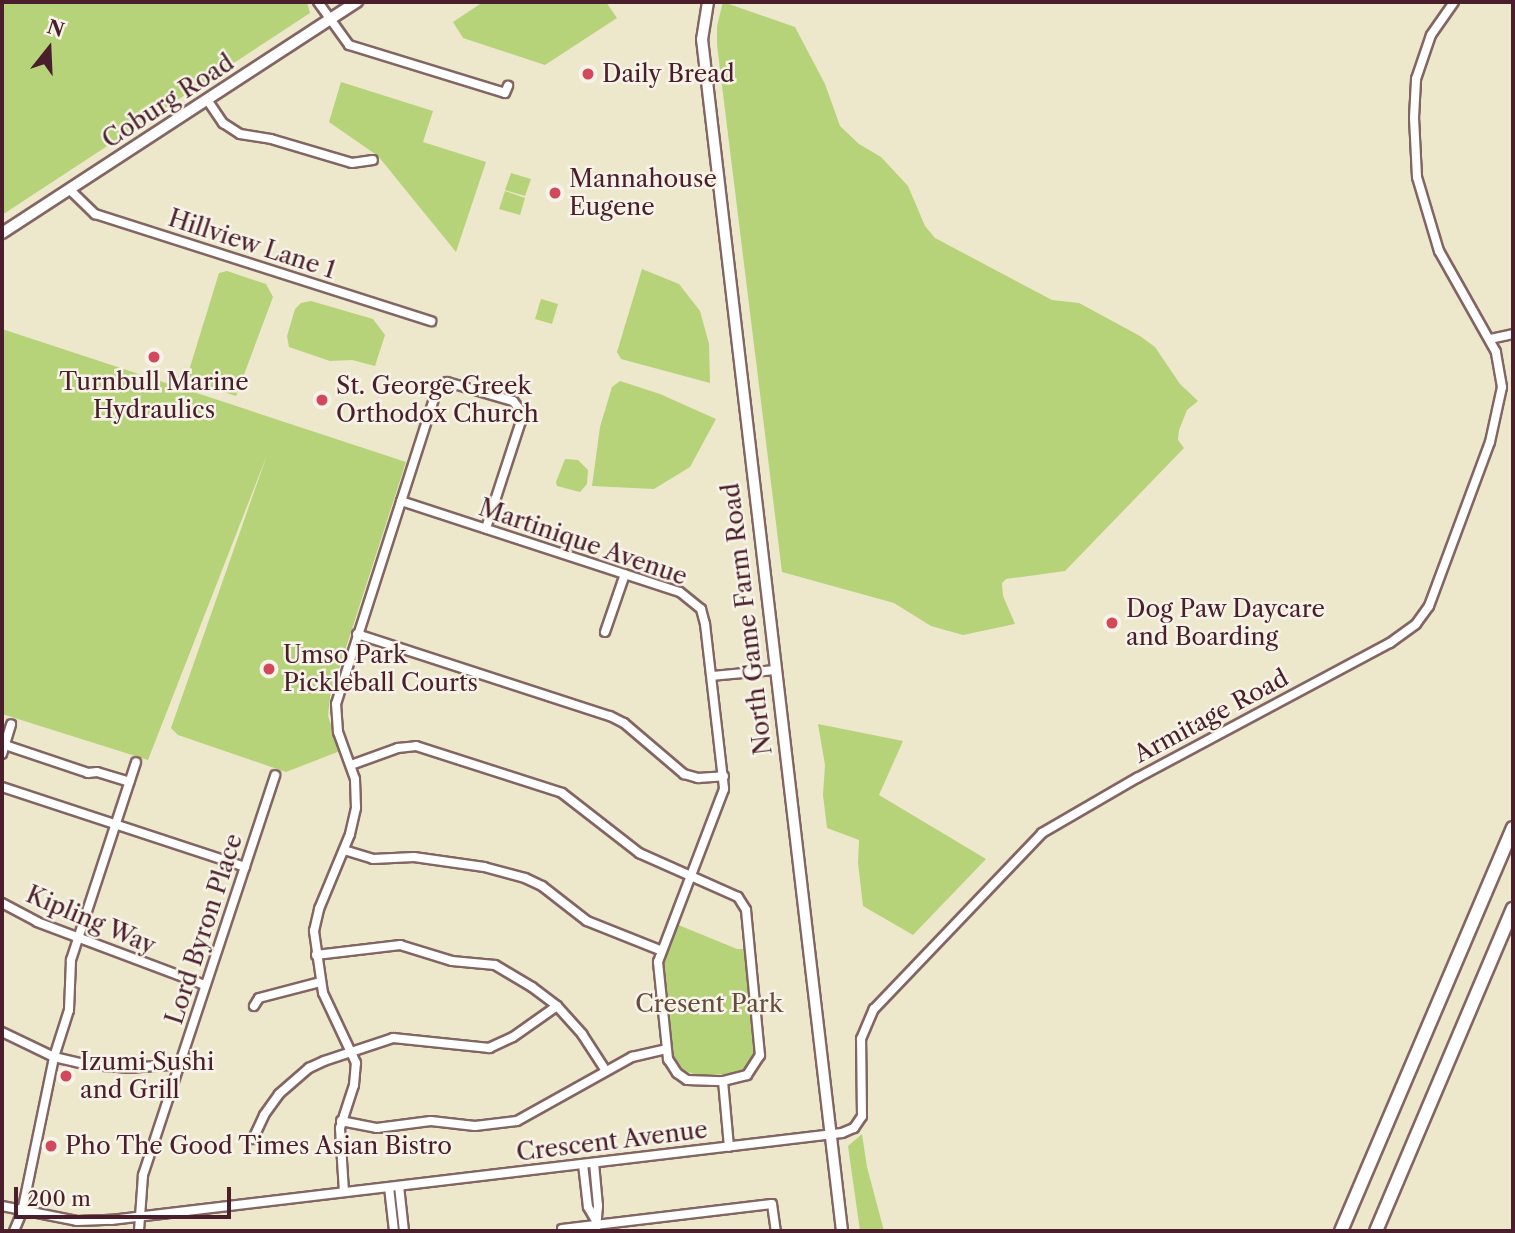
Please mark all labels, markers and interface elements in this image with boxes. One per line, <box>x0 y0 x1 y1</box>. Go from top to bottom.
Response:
north arrow <box>14 14 84 84</box>
text: N <box>44 15 67 42</box>
street label: Coburg Road <box>97 48 239 154</box>
place label: Daily Bread <box>602 60 735 88</box>
marker: Daily Bread <box>580 66 596 82</box>
place label: Mannahouse Eugene <box>569 165 717 221</box>
marker: Mannahouse Eugene <box>547 185 563 201</box>
street label: Hillview Lane 1 <box>164 203 340 285</box>
marker: Turnbull Marine Hydraulics <box>146 349 162 365</box>
place label: Turnbull Marine Hydraulics <box>59 368 249 424</box>
place label: St. George Greek Orthodox Church <box>336 372 539 428</box>
marker: St. George Greek Orthodox Church <box>314 392 330 408</box>
street label: North Game Farm Road <box>716 481 778 757</box>
street label: Martinique Avenue <box>475 493 691 591</box>
place label: Dog Paw Daycare and Boarding <box>1126 595 1326 651</box>
marker: Dog Paw Daycare and Boarding <box>1104 615 1120 631</box>
place label: Umso Park Pickleball Courts <box>283 641 478 697</box>
marker: Umso Park Pickleball Courts <box>261 661 277 677</box>
street label: Armitage Road <box>1129 663 1293 769</box>
street label: Lord Byron Place <box>160 830 248 1028</box>
street label: Kipling Way <box>21 880 161 960</box>
park label: Cresent Park <box>635 990 783 1018</box>
place label: Izumi Sushi and Grill <box>80 1048 214 1104</box>
marker: Izumi Sushi and Grill <box>58 1068 74 1084</box>
street label: Crescent Avenue <box>514 1115 710 1167</box>
place label: Pho The Good Times Asian Bistro <box>65 1132 454 1160</box>
marker: Pho The Good Times Asian Bistro <box>43 1138 59 1154</box>
scale bar <box>18 1174 234 1218</box>
text: 200 m <box>27 1186 91 1211</box>

